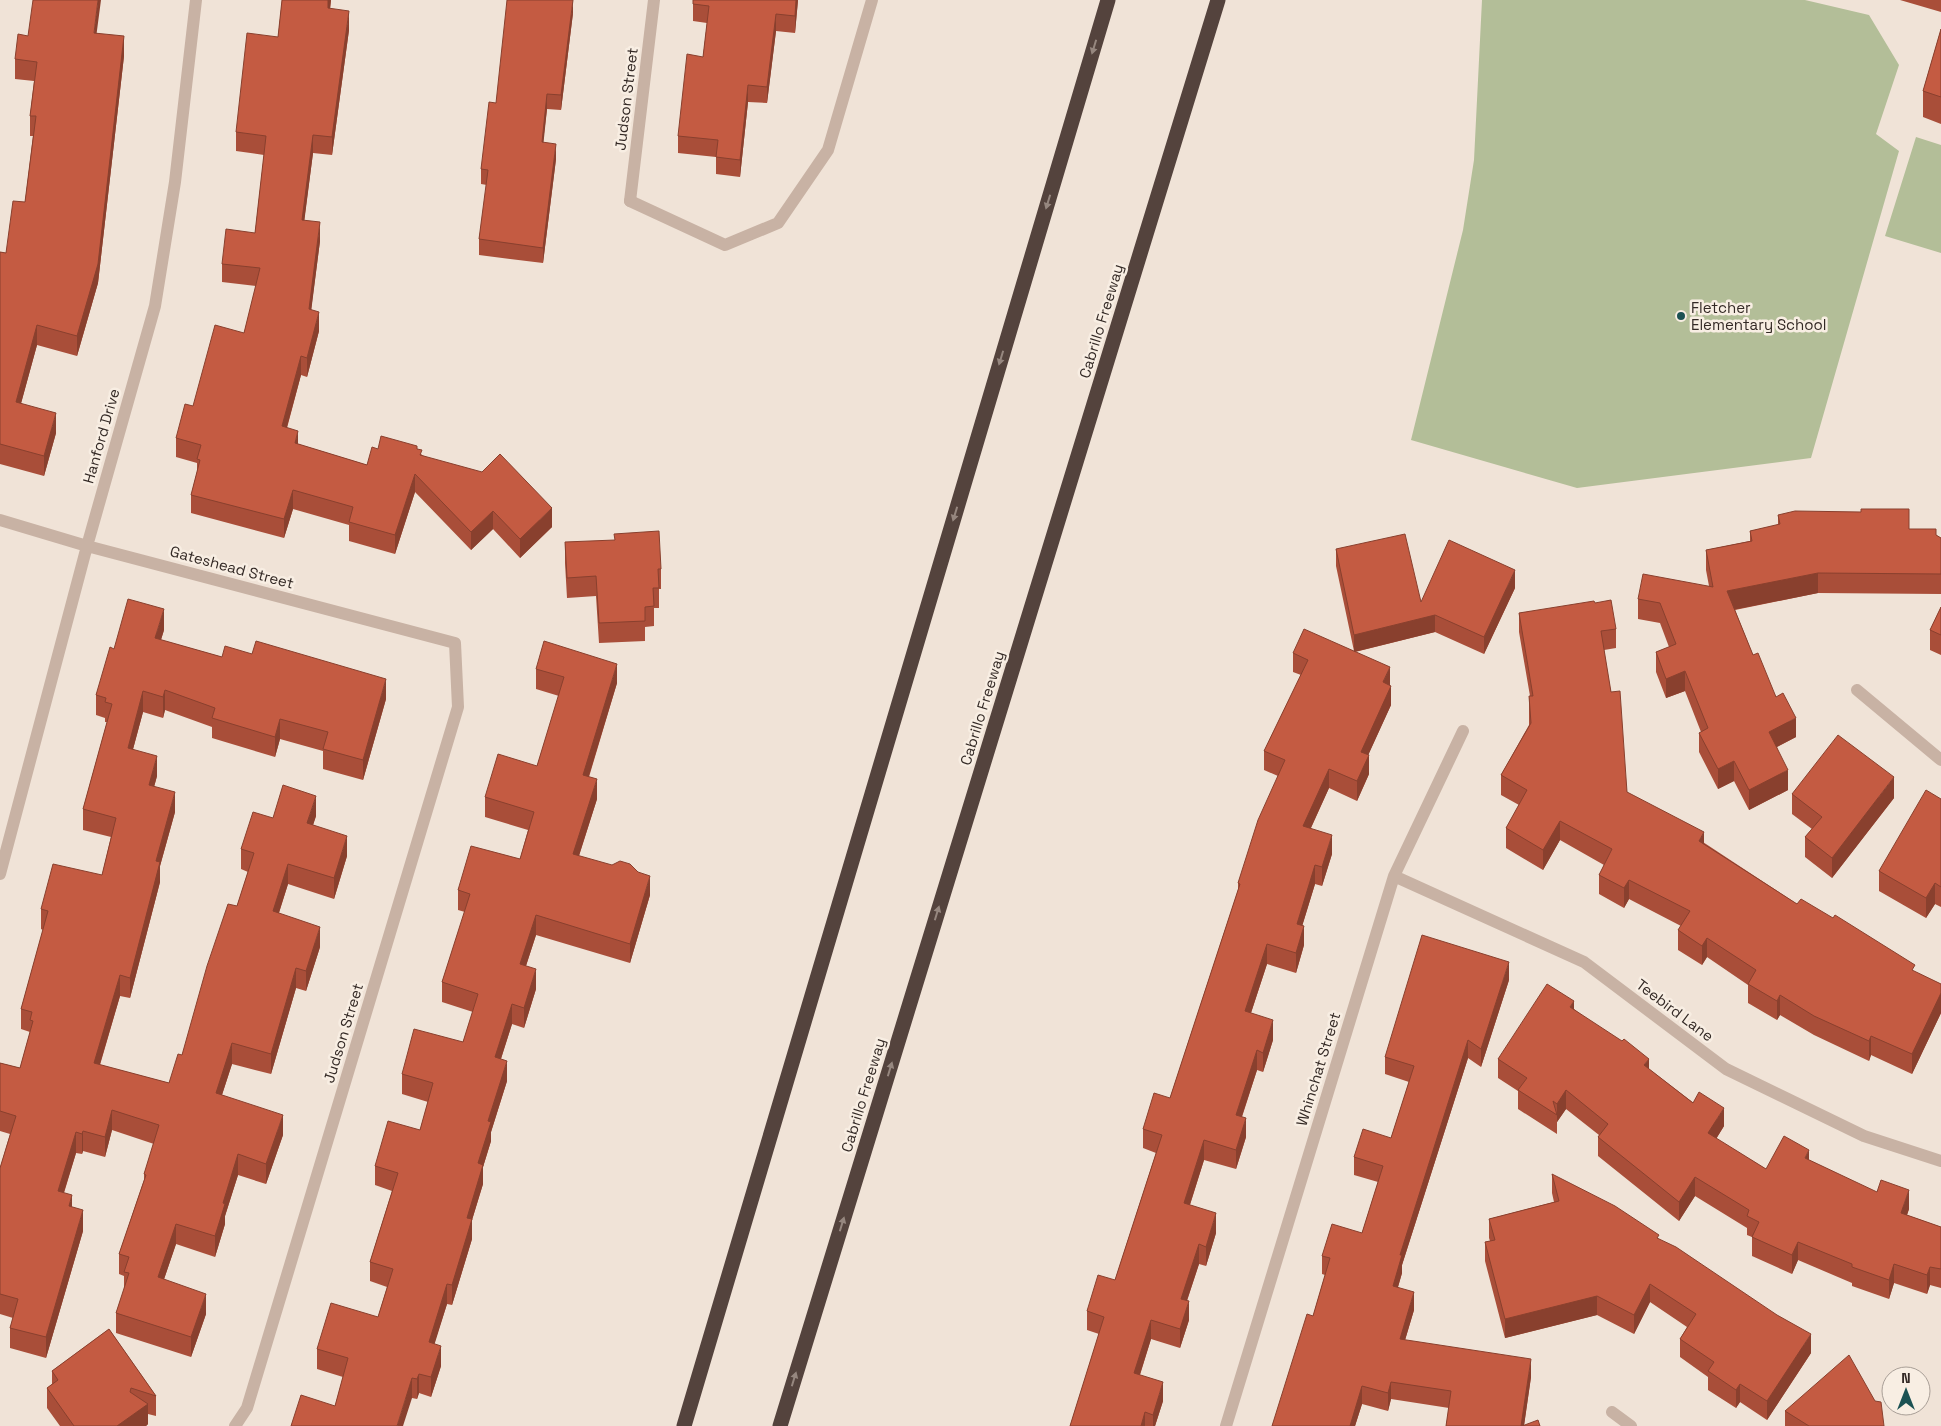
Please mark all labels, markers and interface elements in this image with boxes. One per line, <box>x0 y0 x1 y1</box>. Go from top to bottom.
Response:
one-way arrow <box>1090 39 1098 54</box>
street label: Judson Street <box>610 46 642 151</box>
one-way arrow <box>1043 195 1051 210</box>
street label: Cabrillo Freeway <box>1075 262 1127 380</box>
place label: Fletcher Elementary School <box>1691 298 1827 334</box>
marker: Fletcher Elementary School <box>1675 310 1687 322</box>
one-way arrow <box>997 351 1005 366</box>
street label: Hanford Drive <box>78 386 124 486</box>
one-way arrow <box>951 507 959 522</box>
street label: Gateshead Street <box>168 541 296 593</box>
street label: Cabrillo Freeway <box>956 649 1008 767</box>
one-way arrow <box>934 906 942 921</box>
street label: Teebird Lane <box>1632 975 1718 1045</box>
street label: Judson Street <box>319 981 367 1085</box>
street label: Whinchat Street <box>1292 1010 1344 1128</box>
street label: Cabrillo Freeway <box>837 1036 889 1154</box>
one-way arrow <box>886 1061 894 1076</box>
one-way arrow <box>838 1216 846 1231</box>
north arrow <box>1881 1366 1931 1416</box>
text: N <box>1901 1369 1911 1387</box>
one-way arrow <box>791 1372 798 1387</box>

